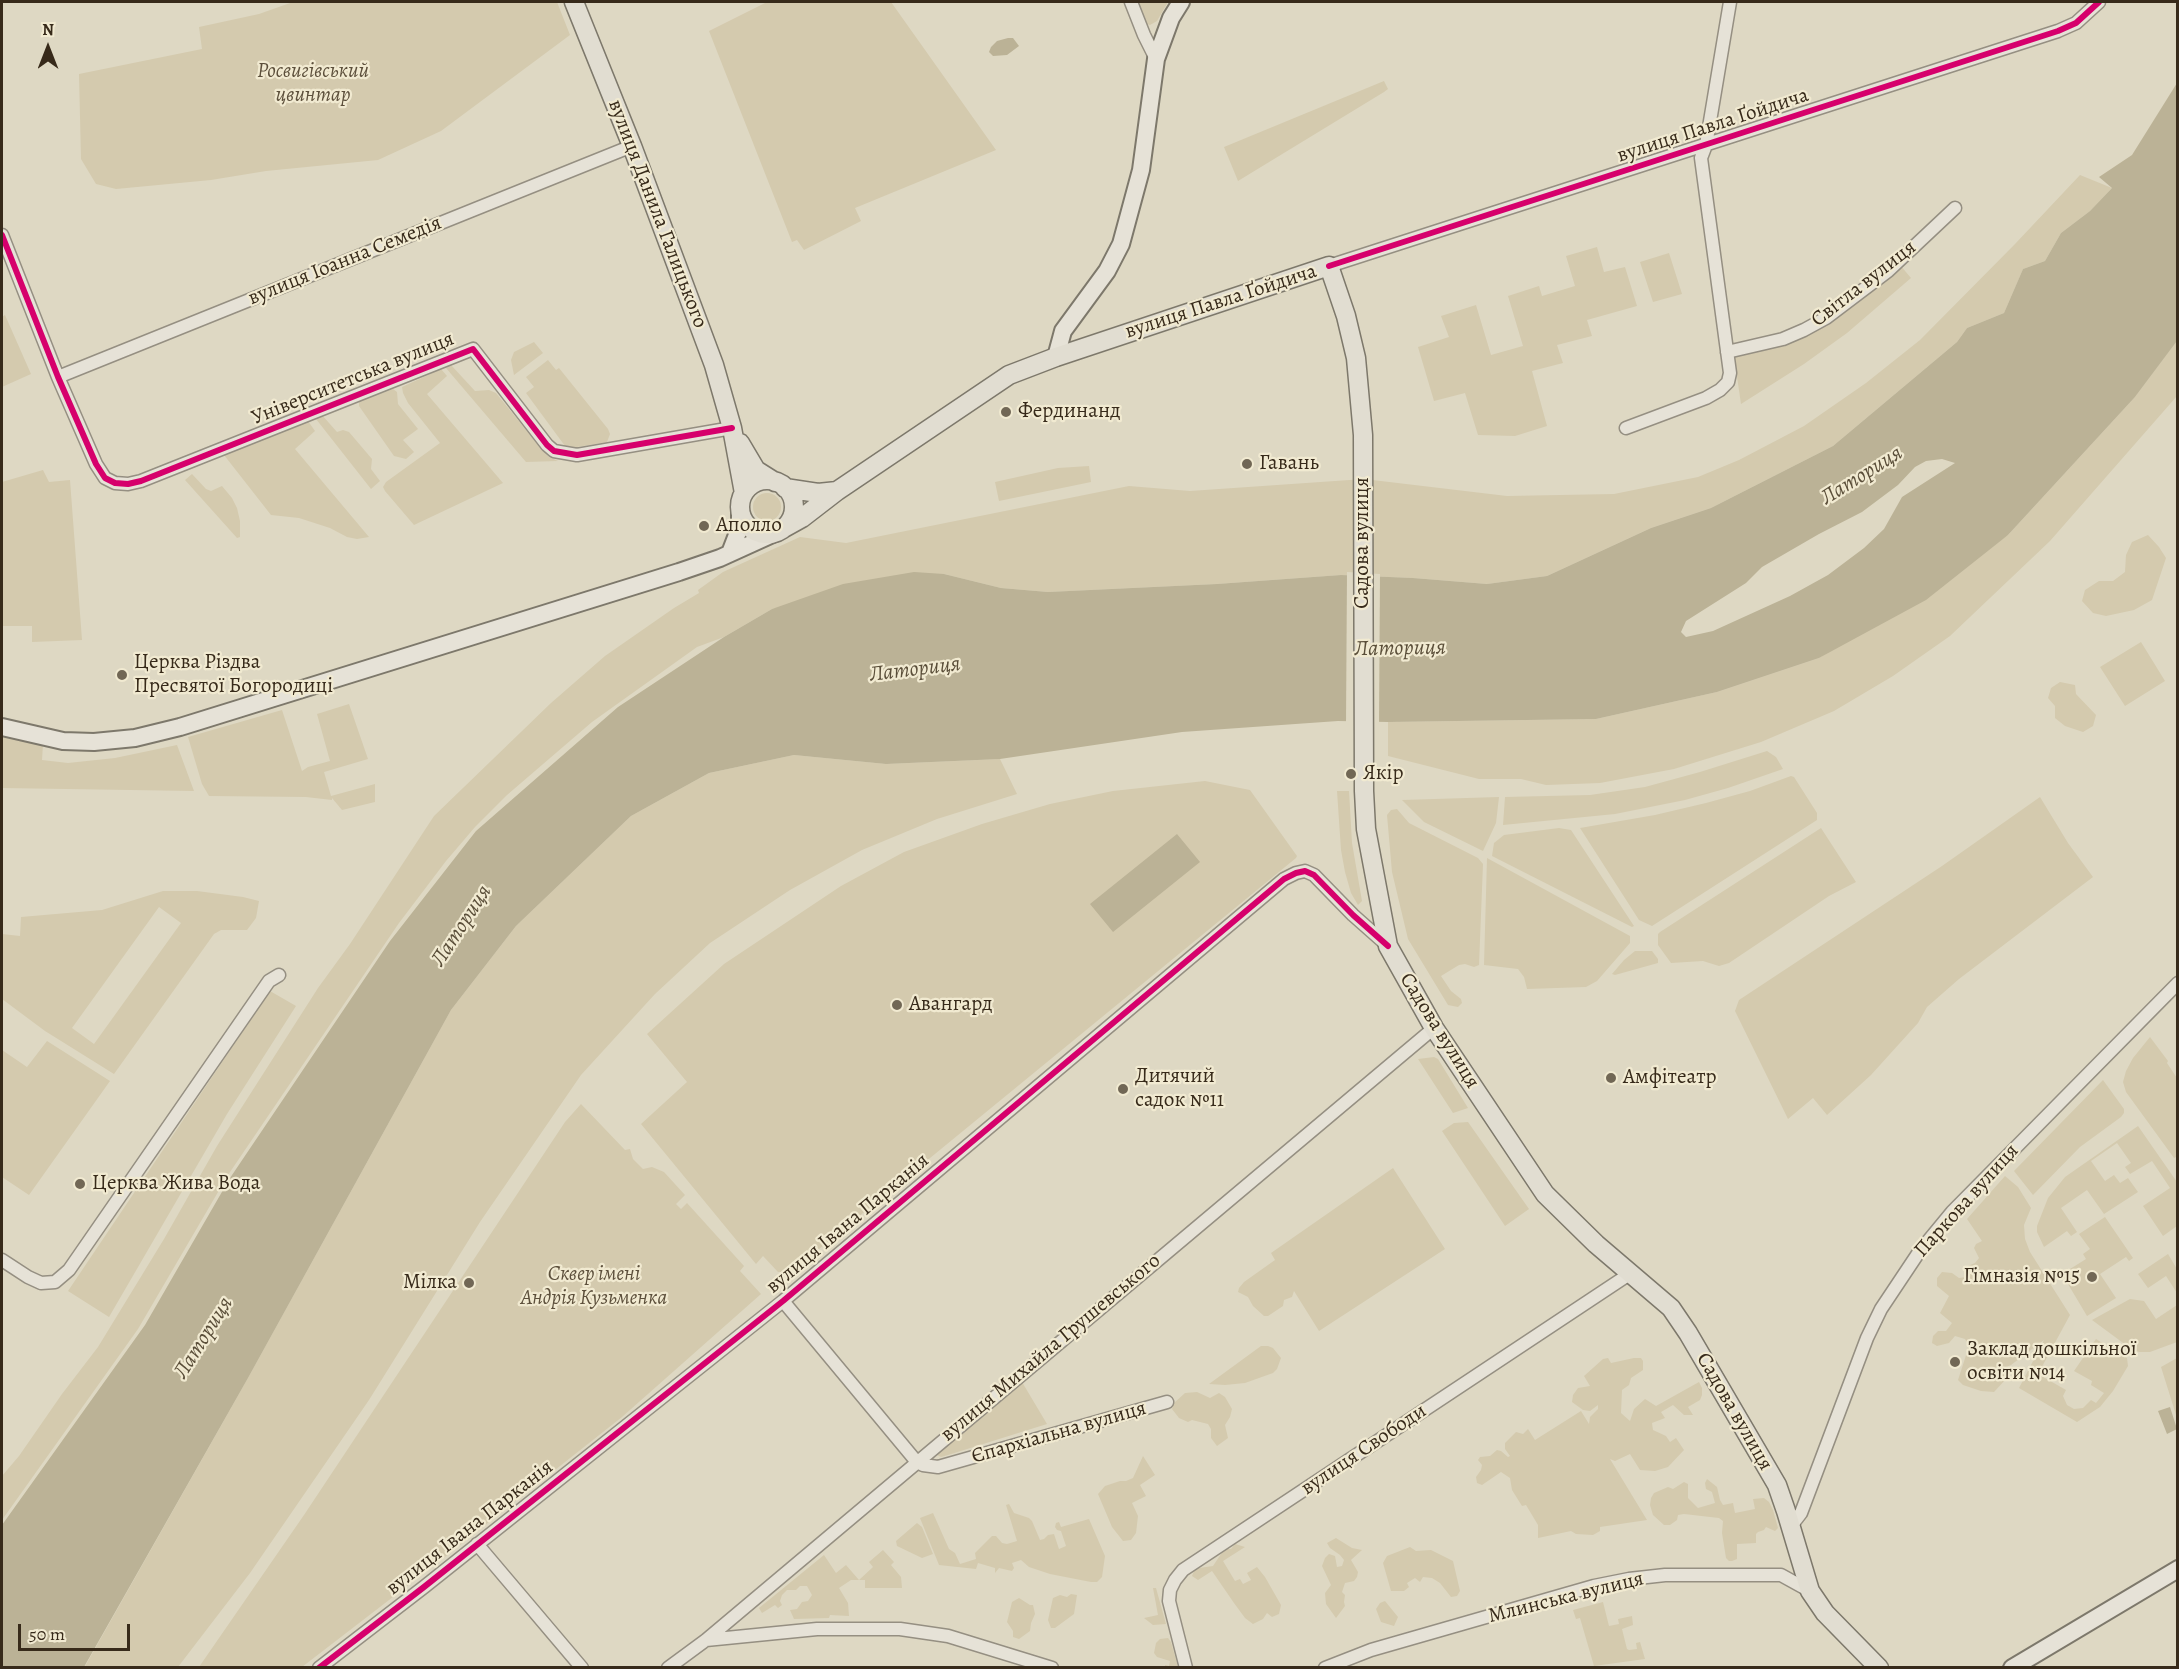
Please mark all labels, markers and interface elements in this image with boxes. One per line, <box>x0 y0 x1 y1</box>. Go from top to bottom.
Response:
north arrow <box>18 18 78 78</box>
text: N <box>42 19 54 41</box>
park label: Росвигівський цвинтар <box>257 59 369 109</box>
street label: вулиця Павла Ґойдича <box>1614 83 1812 169</box>
street label: вулиця Данила Галицького <box>602 96 712 332</box>
street label: вулиця Іоанна Семедія <box>245 211 445 311</box>
street label: Світла вулиця <box>1806 235 1922 333</box>
street label: вулиця Павла Ґойдича <box>1122 259 1320 345</box>
street label: Університетська вулиця <box>248 327 458 431</box>
place label: Фердинанд <box>1018 399 1120 425</box>
marker: Фердинанд <box>999 405 1013 419</box>
water label: Латориця <box>1816 441 1908 511</box>
place label: Гавань <box>1259 451 1319 477</box>
marker: Гавань <box>1240 457 1254 471</box>
street label: Садова вулиця <box>1350 477 1376 609</box>
place label: Аполло <box>716 513 782 539</box>
marker: Аполло <box>697 519 711 533</box>
water label: Латориця <box>1354 635 1446 663</box>
place label: Церква Різдва Пресвятої Богородиці <box>134 650 333 700</box>
water label: Латориця <box>868 651 962 689</box>
marker: Церква Різдва Пресвятої Богородиці <box>115 668 129 682</box>
place label: Якір <box>1363 761 1404 787</box>
marker: Якір <box>1344 767 1358 781</box>
water label: Латориця <box>426 880 498 972</box>
street label: Садова вулиця <box>1393 969 1485 1093</box>
place label: Авангард <box>909 992 993 1018</box>
marker: Авангард <box>890 998 904 1012</box>
place label: Дитячий садок №11 <box>1135 1064 1224 1114</box>
place label: Амфітеатр <box>1623 1065 1717 1091</box>
marker: Амфітеатр <box>1604 1071 1618 1085</box>
marker: Дитячий садок №11 <box>1116 1082 1130 1096</box>
street label: Паркова вулиця <box>1909 1139 2025 1263</box>
street label: вулиця Івана Парканія <box>761 1148 935 1300</box>
place label: Церква Жива Вода <box>92 1171 261 1197</box>
marker: Церква Жива Вода <box>73 1177 87 1191</box>
street label: вулиця Михайла Грушевського <box>936 1249 1166 1447</box>
park label: Сквер імені Андрія Кузьменка <box>521 1262 667 1312</box>
place label: Гімназія №15 <box>1963 1264 2080 1290</box>
place label: Мілка <box>403 1270 457 1296</box>
marker: Гімназія №15 <box>2085 1270 2099 1284</box>
marker: Мілка <box>462 1276 476 1290</box>
water label: Латориця <box>169 1292 239 1384</box>
place label: Заклад дошкільної освіти №14 <box>1967 1337 2137 1387</box>
street label: Садова вулиця <box>1690 1349 1778 1475</box>
marker: Заклад дошкільної освіти №14 <box>1948 1355 1962 1369</box>
street label: Єпархіальна вулиця <box>969 1396 1149 1470</box>
street label: вулиця Свободи <box>1297 1399 1431 1501</box>
street label: вулиця Івана Парканія <box>381 1455 559 1601</box>
street label: Млинська вулиця <box>1486 1566 1646 1630</box>
scale bar <box>21 1612 134 1650</box>
text: 50 m <box>29 1622 65 1646</box>

